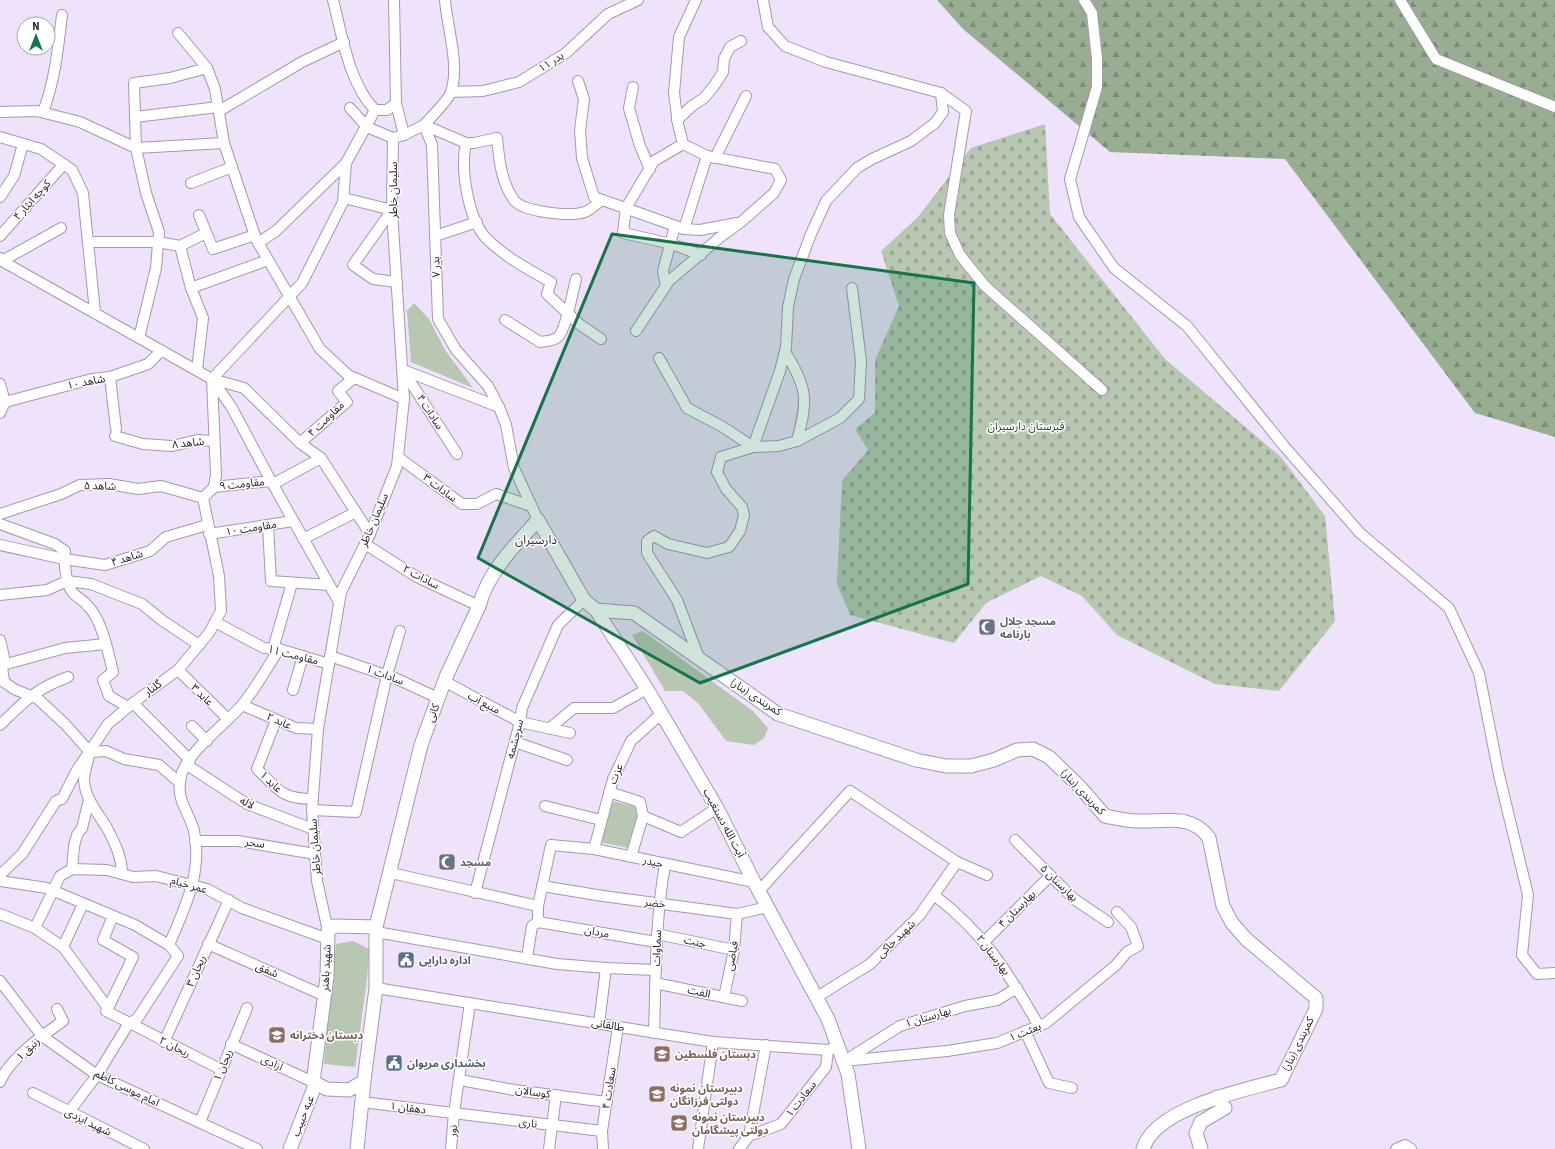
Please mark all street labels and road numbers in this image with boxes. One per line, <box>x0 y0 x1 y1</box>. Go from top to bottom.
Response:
street label: بدر ۱۱ <box>535 48 567 76</box>
street label: سلیمان خاطر <box>386 161 401 219</box>
street label: کوچه ایثار ۴ <box>10 176 54 223</box>
street label: بدر ۷ <box>428 256 444 278</box>
street label: شاهد ۱۰ <box>66 371 107 393</box>
street label: سادات ۴ <box>413 392 447 433</box>
street label: مقاومت ۴ <box>304 398 348 440</box>
street label: شاهد ۸ <box>171 434 205 452</box>
street label: سادات ۳ <box>420 470 460 506</box>
street label: مقاومت ۹ <box>219 474 266 494</box>
street label: شاهد ۵ <box>84 478 117 494</box>
street label: سلیمان خاطر <box>356 491 392 550</box>
street label: مقاومت ۱۰ <box>224 516 278 539</box>
street label: شاهد ۴ <box>109 546 145 570</box>
street label: سادات ۲ <box>400 561 442 593</box>
street label: مقاومت ۱۱ <box>266 641 320 669</box>
street label: سادات ۱ <box>364 661 406 689</box>
street label: کمربندی (بنار) <box>727 675 785 720</box>
street label: گلنار <box>140 676 165 700</box>
street label: عابد ۳ <box>187 681 217 710</box>
street label: منبع آب <box>465 688 503 718</box>
street label: کانی <box>423 701 443 724</box>
street label: عابد ۲ <box>264 709 294 733</box>
street label: سرچشمه <box>503 717 527 760</box>
street label: عزت <box>605 761 627 786</box>
street label: کمربندی (بنار) <box>1057 766 1109 819</box>
street label: عابد ۱ <box>256 768 286 797</box>
street label: آیت الله دستغیب <box>699 786 749 861</box>
street label: لاله <box>237 793 257 813</box>
street label: سلیمان خاطر <box>306 818 325 877</box>
street label: سحر <box>243 834 266 852</box>
street label: حیدر <box>640 852 665 872</box>
street label: بهارستان ۵ <box>1037 861 1081 905</box>
street label: عمر خیام <box>169 873 210 898</box>
street label: بهارستان ۴ <box>995 887 1039 931</box>
street label: خضر <box>643 894 667 912</box>
street label: شهید خاکی <box>873 916 919 961</box>
street label: مردان <box>583 922 611 942</box>
street label: سماوات <box>649 929 665 967</box>
street label: جنت <box>683 932 708 952</box>
street label: بهارستان ۲ <box>972 932 1014 978</box>
street label: فیاضی <box>722 940 742 972</box>
street label: شهید باهنر <box>317 944 335 993</box>
street label: ریحان ۳ <box>182 953 210 989</box>
street label: شفق <box>253 958 281 982</box>
street label: الفت <box>686 982 712 1002</box>
street label: بهارستان ۱ <box>903 1003 953 1031</box>
street label: کمربندی (بنار) <box>1278 1014 1318 1074</box>
street label: طالقانی <box>590 1015 626 1035</box>
street label: بعثت ۱ <box>1007 1019 1043 1045</box>
street label: ریحان ۲ <box>157 1033 193 1061</box>
street label: زنبق ۱ <box>13 1034 43 1064</box>
street label: ریحان ۱ <box>210 1047 236 1083</box>
street label: آزادی <box>259 1051 286 1075</box>
street label: امام موسی کاظم <box>92 1066 162 1111</box>
street label: سعادت ۴ <box>598 1066 620 1110</box>
street label: سعادت ۱ <box>782 1077 820 1120</box>
street label: کوسالان <box>514 1082 552 1102</box>
street label: عبه حبیب <box>288 1093 318 1139</box>
street label: دهقان ۱ <box>389 1098 427 1118</box>
street label: شهید ایزدی <box>62 1104 114 1140</box>
street label: ناری <box>518 1114 538 1132</box>
street label: نور <box>445 1124 461 1139</box>

